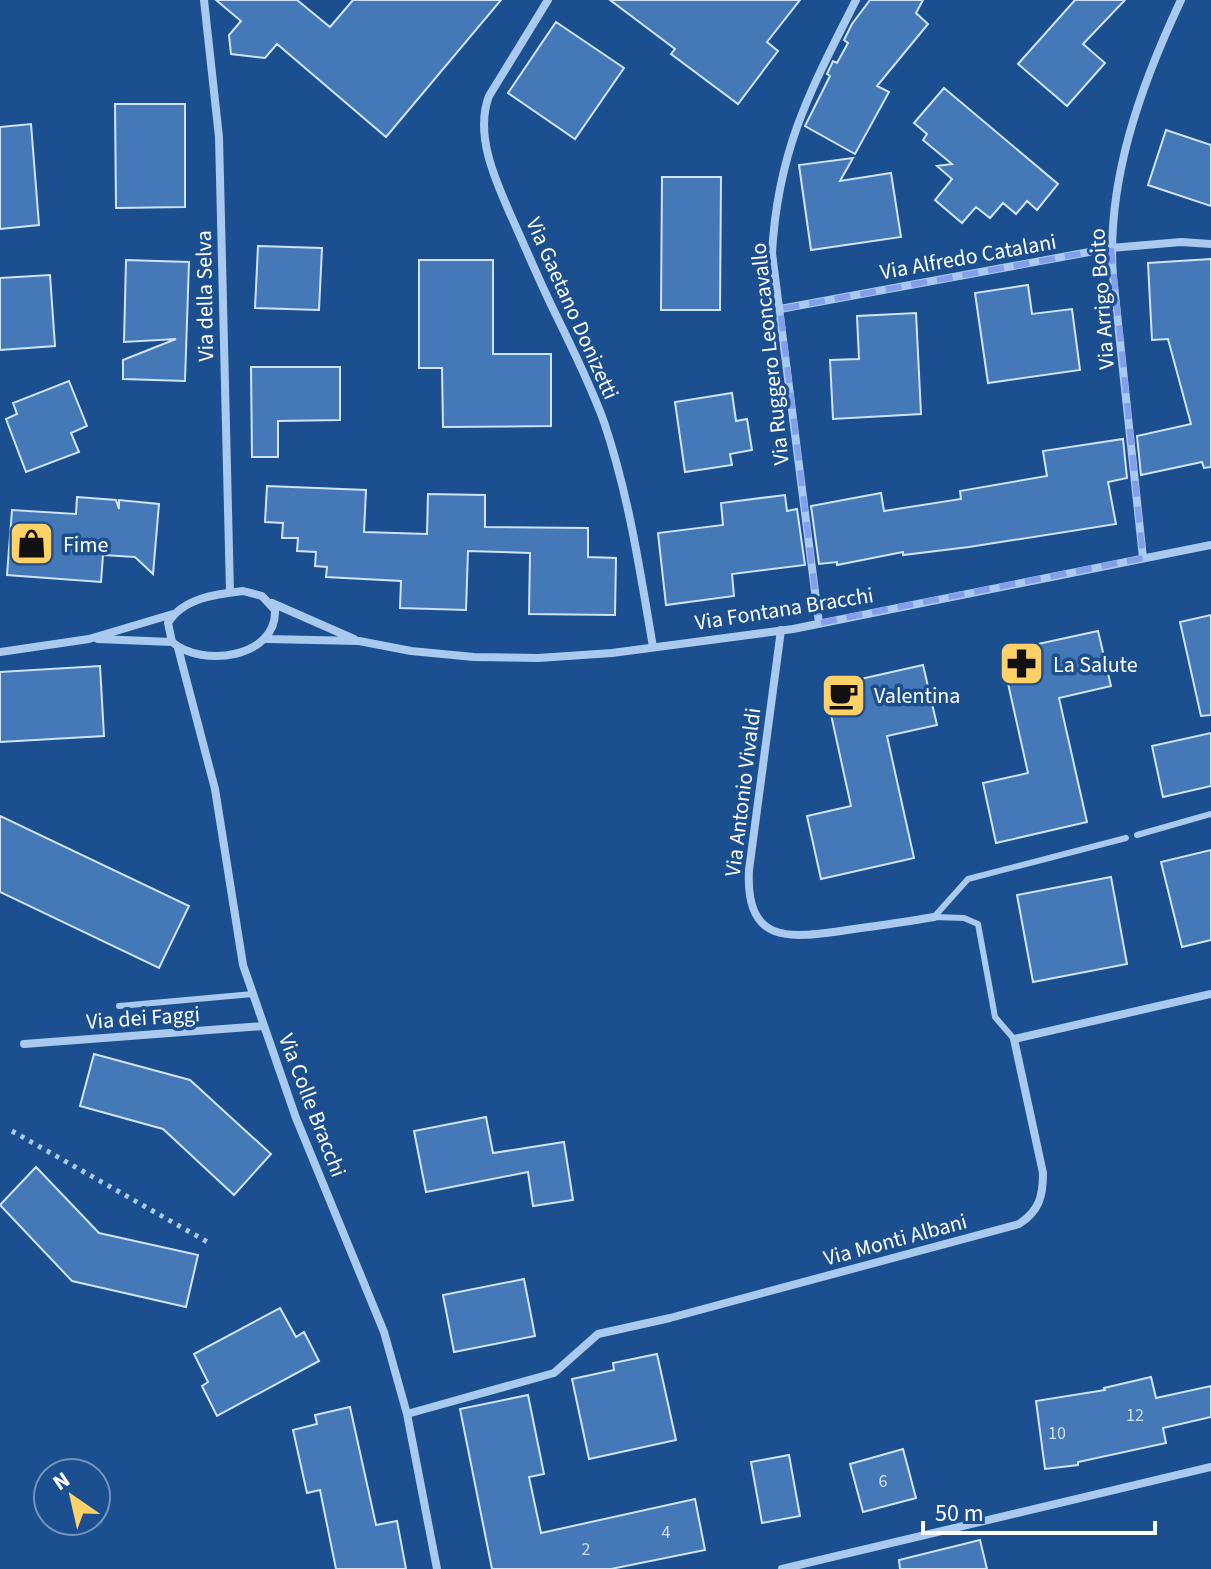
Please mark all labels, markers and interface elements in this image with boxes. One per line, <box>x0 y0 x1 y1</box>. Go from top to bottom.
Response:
street label: Via Gaetano Donizetti <box>517 212 627 405</box>
street label: Via Alfredo Catalani <box>877 226 1059 288</box>
street label: Via Arrigo Boito <box>1081 227 1123 371</box>
street label: Via della Selva <box>188 230 222 362</box>
street label: Via Ruggero Leoncavallo <box>742 241 798 467</box>
shop icon: Fime <box>8 520 56 568</box>
place label: Fime <box>63 529 109 561</box>
street label: Via Fontana Bracchi <box>693 579 876 639</box>
pharmacy icon: La Salute <box>998 640 1046 688</box>
place label: La Salute <box>1053 649 1138 681</box>
cafe icon: Valentina <box>819 671 867 719</box>
place label: Valentina <box>874 680 960 712</box>
street label: Via Antonio Vivaldi <box>717 706 769 878</box>
street label: Via dei Faggi <box>85 998 201 1038</box>
street label: Via Colle Bracchi <box>270 1029 354 1182</box>
street label: Via Monti Albani <box>820 1205 971 1274</box>
house number: 12 <box>1126 1403 1144 1428</box>
house number: 10 <box>1048 1421 1066 1446</box>
north arrow <box>32 1457 112 1537</box>
text: N <box>46 1464 76 1499</box>
house number: 6 <box>879 1469 888 1494</box>
scale bar <box>923 1485 1155 1535</box>
text: 50 m <box>935 1496 984 1531</box>
house number: 4 <box>662 1520 671 1545</box>
house number: 2 <box>582 1537 591 1562</box>

